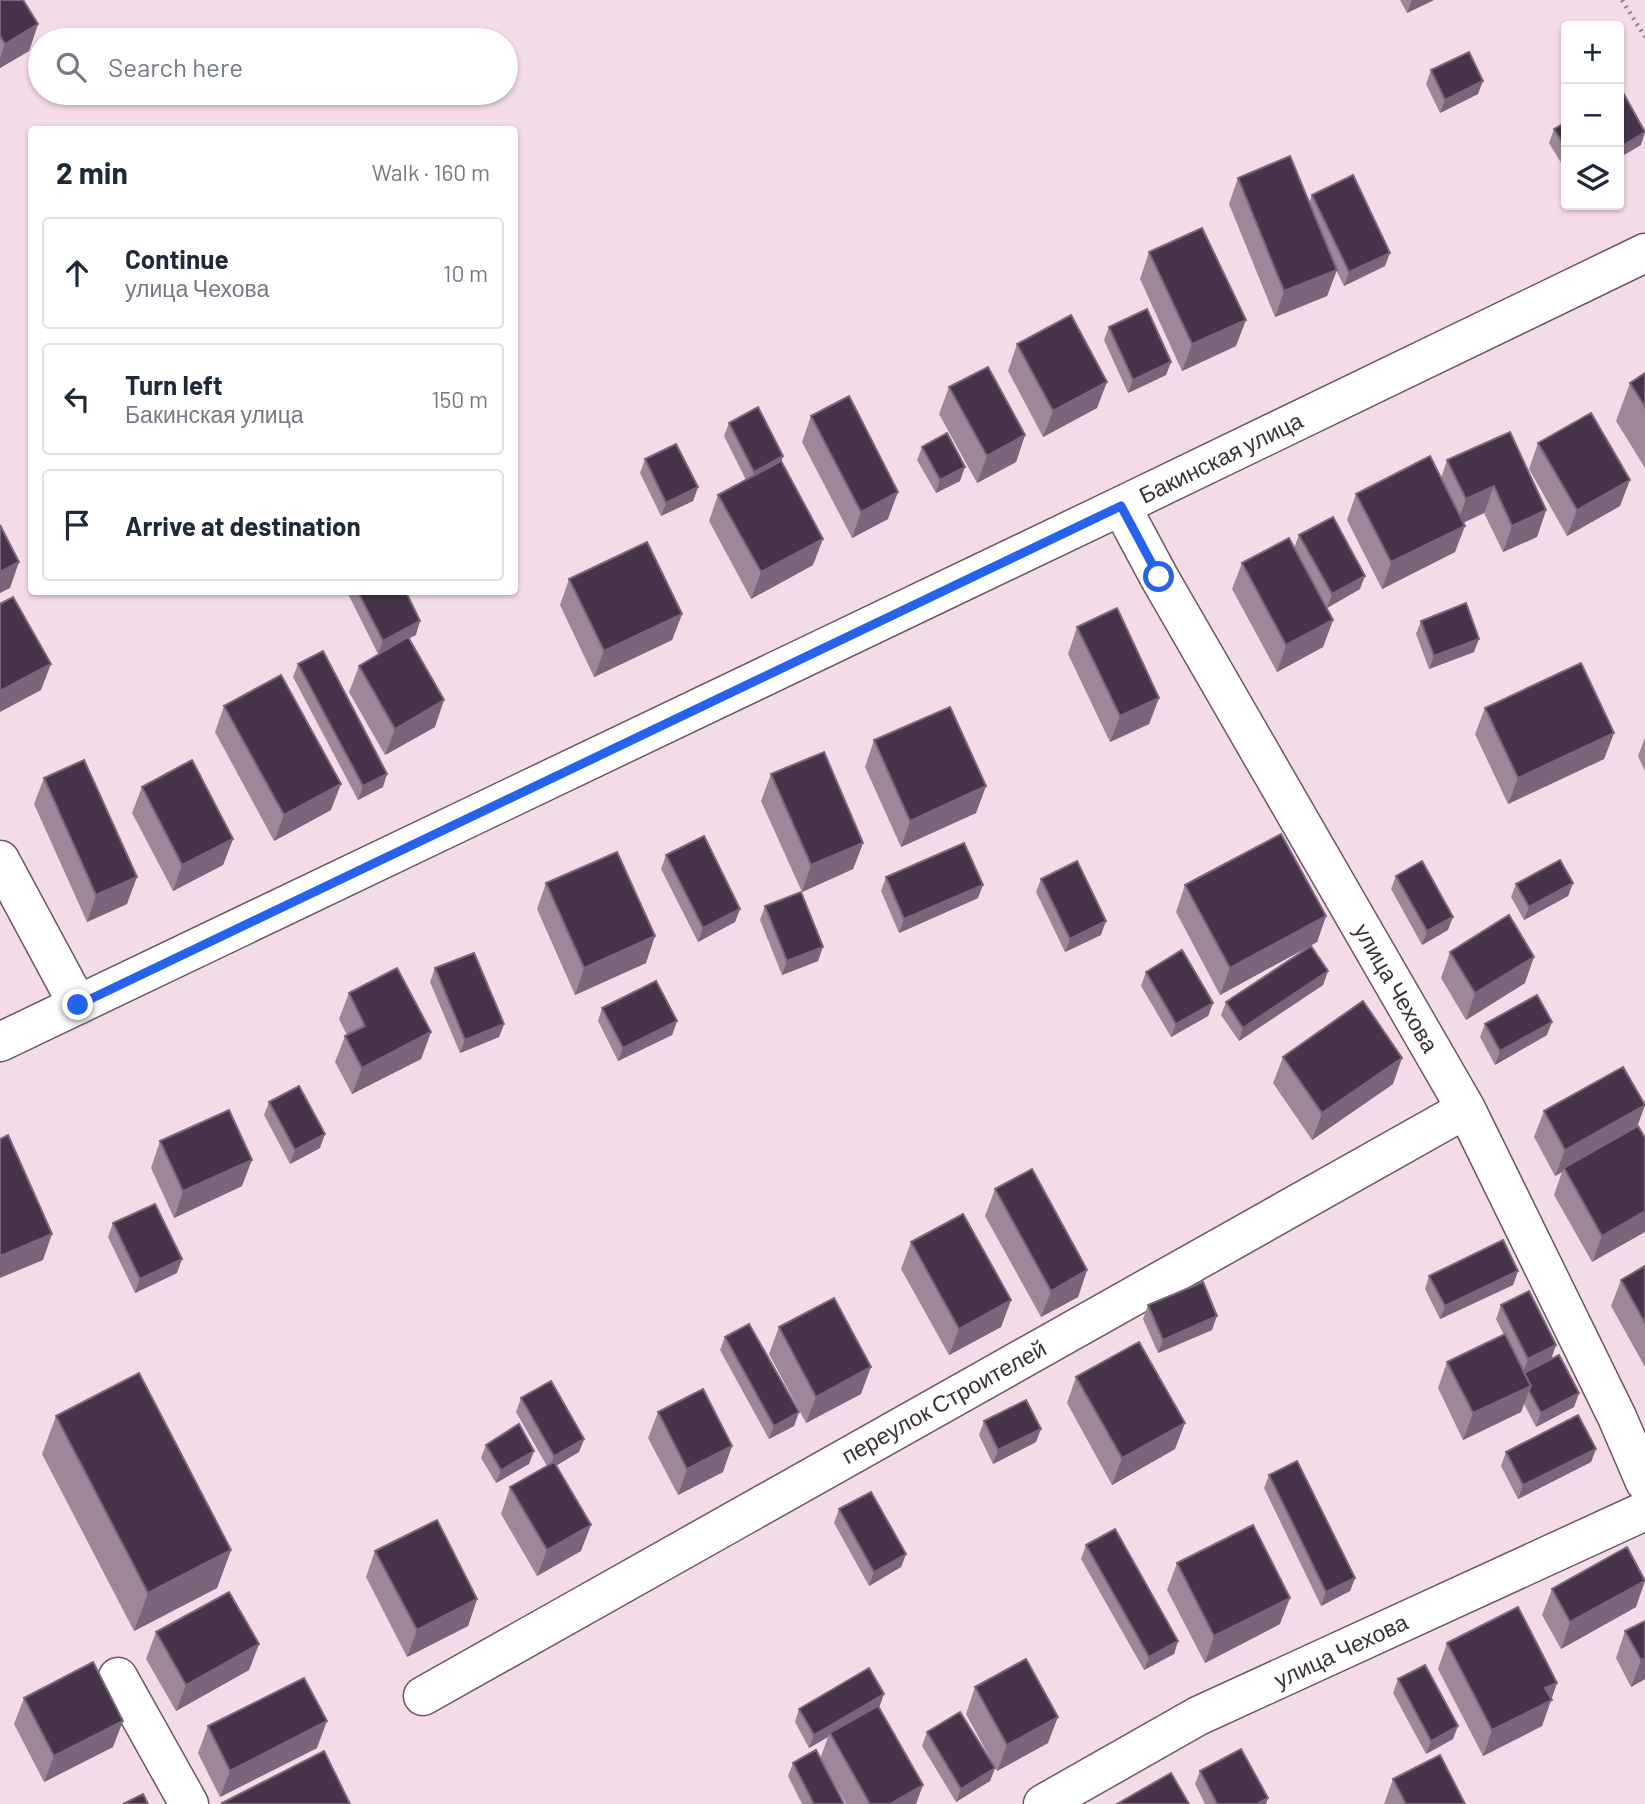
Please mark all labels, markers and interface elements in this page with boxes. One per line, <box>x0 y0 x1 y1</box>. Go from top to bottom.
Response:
map controls <box>1561 21 1624 210</box>
button: + <box>1561 21 1624 84</box>
search box <box>28 28 518 105</box>
icon: search <box>52 48 90 86</box>
text: Search here <box>108 51 243 82</box>
button: − <box>1561 84 1624 147</box>
button: layers <box>1561 147 1624 210</box>
text: 2 min <box>56 154 128 190</box>
text: Walk · 160 m <box>372 158 490 186</box>
text: Continue <box>125 243 229 274</box>
icon: ahead <box>58 254 96 292</box>
text: 10 m <box>443 259 488 287</box>
text: улица Чехова <box>125 274 269 302</box>
text: Turn left <box>125 369 223 400</box>
icon: left <box>58 380 96 418</box>
text: 150 m <box>432 385 488 413</box>
text: Бакинская улица <box>125 400 304 428</box>
street label: Бакинская улица <box>1134 405 1307 509</box>
icon: arrive <box>58 506 96 544</box>
text: Arrive at destination <box>125 510 361 541</box>
route start <box>1143 561 1174 592</box>
street label: улица Чехова <box>1349 918 1445 1057</box>
route end <box>62 989 93 1020</box>
street label: переулок Строителей <box>836 1333 1051 1469</box>
street label: улица Чехова <box>1269 1607 1412 1693</box>

